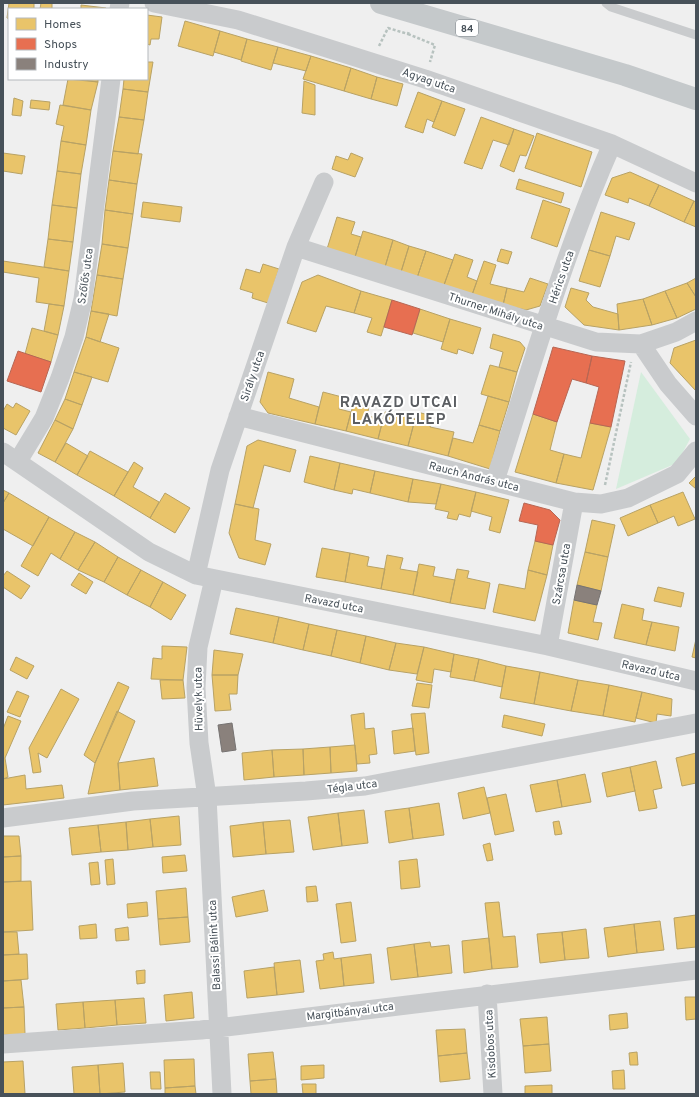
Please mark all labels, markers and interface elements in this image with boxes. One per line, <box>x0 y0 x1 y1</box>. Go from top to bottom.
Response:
legend <box>8 8 148 80</box>
text: Homes <box>44 17 81 33</box>
road number: 84 <box>456 20 478 36</box>
text: Shops <box>44 37 77 53</box>
text: Industry <box>44 57 89 73</box>
street label: Agyag utca <box>400 65 457 97</box>
street label: Szőlős utca <box>75 247 97 305</box>
street label: Hérics utca <box>546 249 578 306</box>
street label: Thurner Mihály utca <box>447 290 545 334</box>
street label: Sirály utca <box>238 349 268 403</box>
district label: RAVAZD UTCAI LAKÓTELEP <box>340 394 458 430</box>
street label: Rauch András utca <box>427 459 520 495</box>
street label: Szárcsa utca <box>550 542 574 606</box>
street label: Ravazd utca <box>303 591 365 617</box>
street label: Ravazd utca <box>620 657 682 685</box>
street label: Hüvelyk utca <box>191 667 207 731</box>
street label: Tégla utca <box>326 777 378 797</box>
street label: Balassi Bálint utca <box>206 899 224 990</box>
street label: Margitbányai utca <box>306 1000 395 1024</box>
street label: Kisdobos utca <box>482 1009 500 1079</box>

